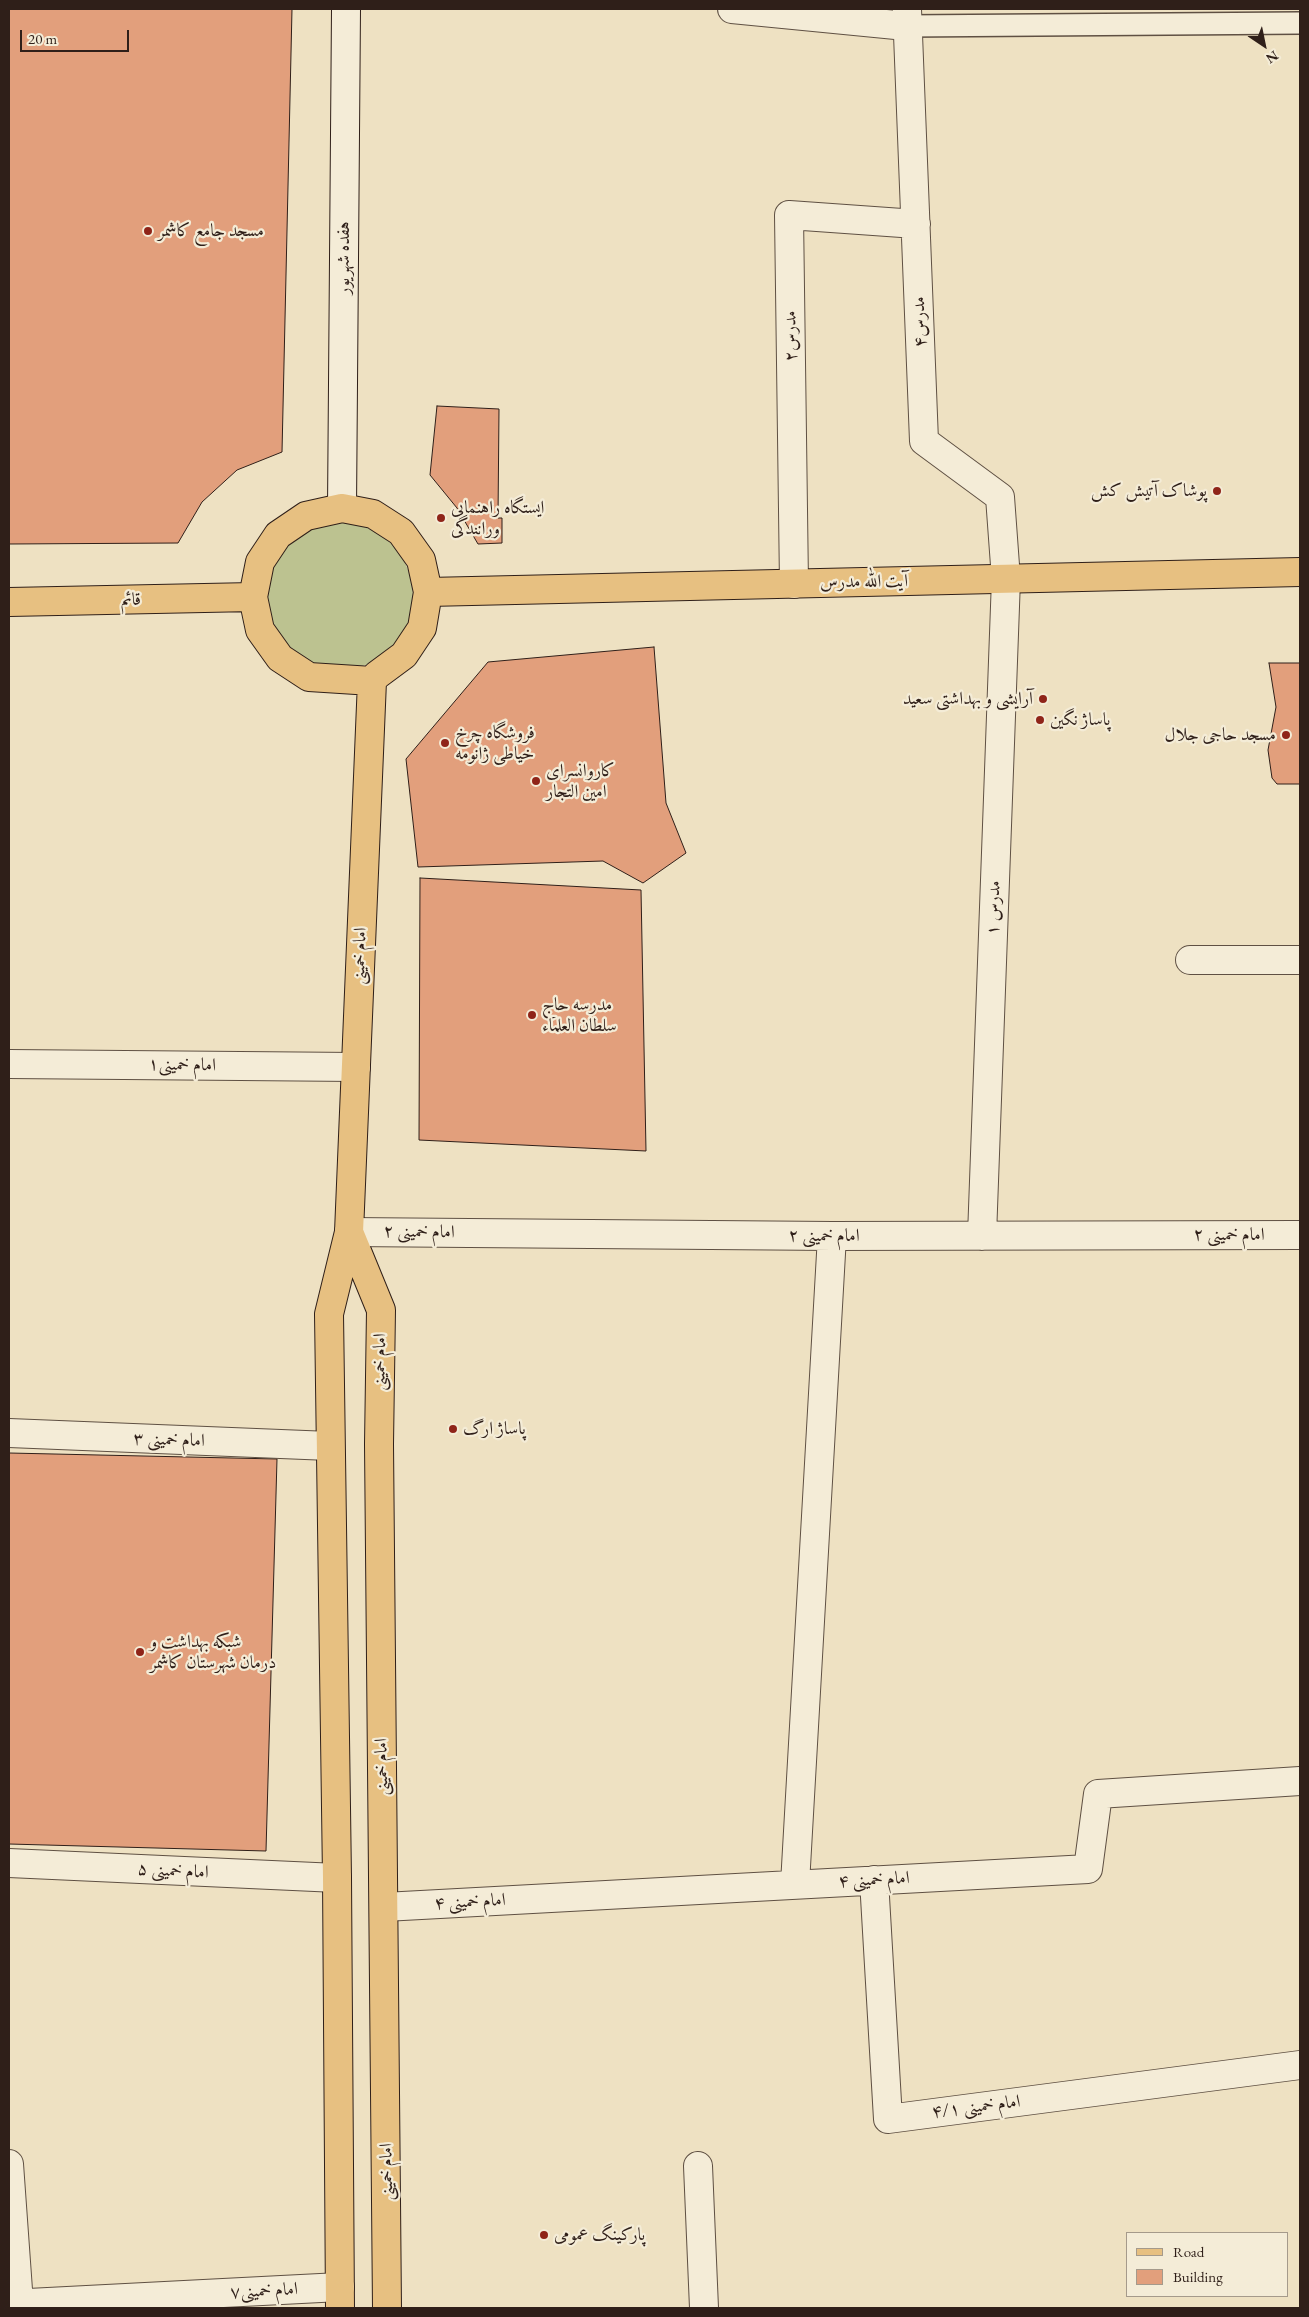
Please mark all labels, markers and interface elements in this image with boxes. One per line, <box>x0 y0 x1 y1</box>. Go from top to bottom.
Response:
scale bar <box>22 20 131 52</box>
north arrow <box>1239 20 1289 70</box>
text: 20 m <box>28 29 57 48</box>
text: N <box>1263 47 1282 68</box>
place label: مسجد جامع کاشمر <box>158 220 264 242</box>
street label: هفده شهریور <box>333 221 355 295</box>
marker: مسجد جامع کاشمر <box>142 225 154 237</box>
street label: مدرس۴ <box>908 296 932 348</box>
street label: مدرس۲ <box>780 310 802 362</box>
place label: پوشاک آتیش کش <box>1091 480 1207 502</box>
marker: پوشاک آتیش کش <box>1211 485 1223 497</box>
place label: ایستگاه راهنمایی ورانندگی <box>451 497 545 540</box>
marker: ایستگاه راهنمایی ورانندگی <box>435 512 447 524</box>
street label: آیت الله مدرس <box>820 570 908 594</box>
street label: قائم <box>121 589 141 611</box>
place label: آرایشی و بهداشتی سعید <box>903 688 1033 710</box>
marker: آرایشی و بهداشتی سعید <box>1037 693 1049 705</box>
place label: پاساژ نگین <box>1050 709 1110 731</box>
marker: پاساژ نگین <box>1034 714 1046 726</box>
place label: فروشگاه چرخ خیاطی ژانومه <box>455 722 535 764</box>
place label: مسجد حاجی جلال <box>1165 724 1276 746</box>
marker: مسجد حاجی جلال <box>1280 729 1292 741</box>
marker: فروشگاه چرخ خیاطی ژانومه <box>439 737 451 749</box>
place label: کاروانسرای امین التجار <box>546 760 615 802</box>
marker: کاروانسرای امین التجار <box>530 775 542 787</box>
street label: مدرس ۱ <box>982 880 1006 936</box>
street label: امام خمینی <box>348 927 372 985</box>
place label: مدرسه حاج سلطان العلماء <box>542 994 617 1036</box>
marker: مدرسه حاج سلطان العلماء <box>526 1009 538 1021</box>
street label: امام خمینی۱ <box>148 1054 216 1076</box>
street label: امام خمینی ۲ <box>383 1221 455 1243</box>
street label: امام خمینی ۲ <box>1193 1224 1265 1246</box>
street label: امام خمینی ۲ <box>788 1225 860 1247</box>
street label: امام خمینی <box>369 1333 391 1391</box>
place label: پاساژ ارگ <box>463 1418 526 1440</box>
marker: پاساژ ارگ <box>447 1423 459 1435</box>
street label: امام خمینی ۳ <box>133 1428 205 1452</box>
place label: شبکه بهداشت و درمان شهرستان کاشمر <box>150 1631 276 1674</box>
marker: شبکه بهداشت و درمان شهرستان کاشمر <box>134 1646 146 1658</box>
street label: امام خمینی <box>371 1738 393 1796</box>
street label: امام خمینی ۵ <box>137 1858 209 1884</box>
street label: امام خمینی ۴ <box>838 1867 910 1893</box>
street label: امام خمینی ۴ <box>434 1889 506 1915</box>
street label: امام خمینی ۴/۱ <box>930 2091 1022 2123</box>
street label: امام خمینی <box>376 2143 398 2201</box>
place label: پارکینگ عمومی <box>554 2224 645 2246</box>
marker: پارکینگ عمومی <box>538 2229 550 2241</box>
legend <box>1126 2232 1289 2297</box>
text: Road <box>1173 2242 1204 2261</box>
text: Building <box>1173 2267 1223 2286</box>
street label: امام خمینی۷ <box>230 2278 298 2304</box>

